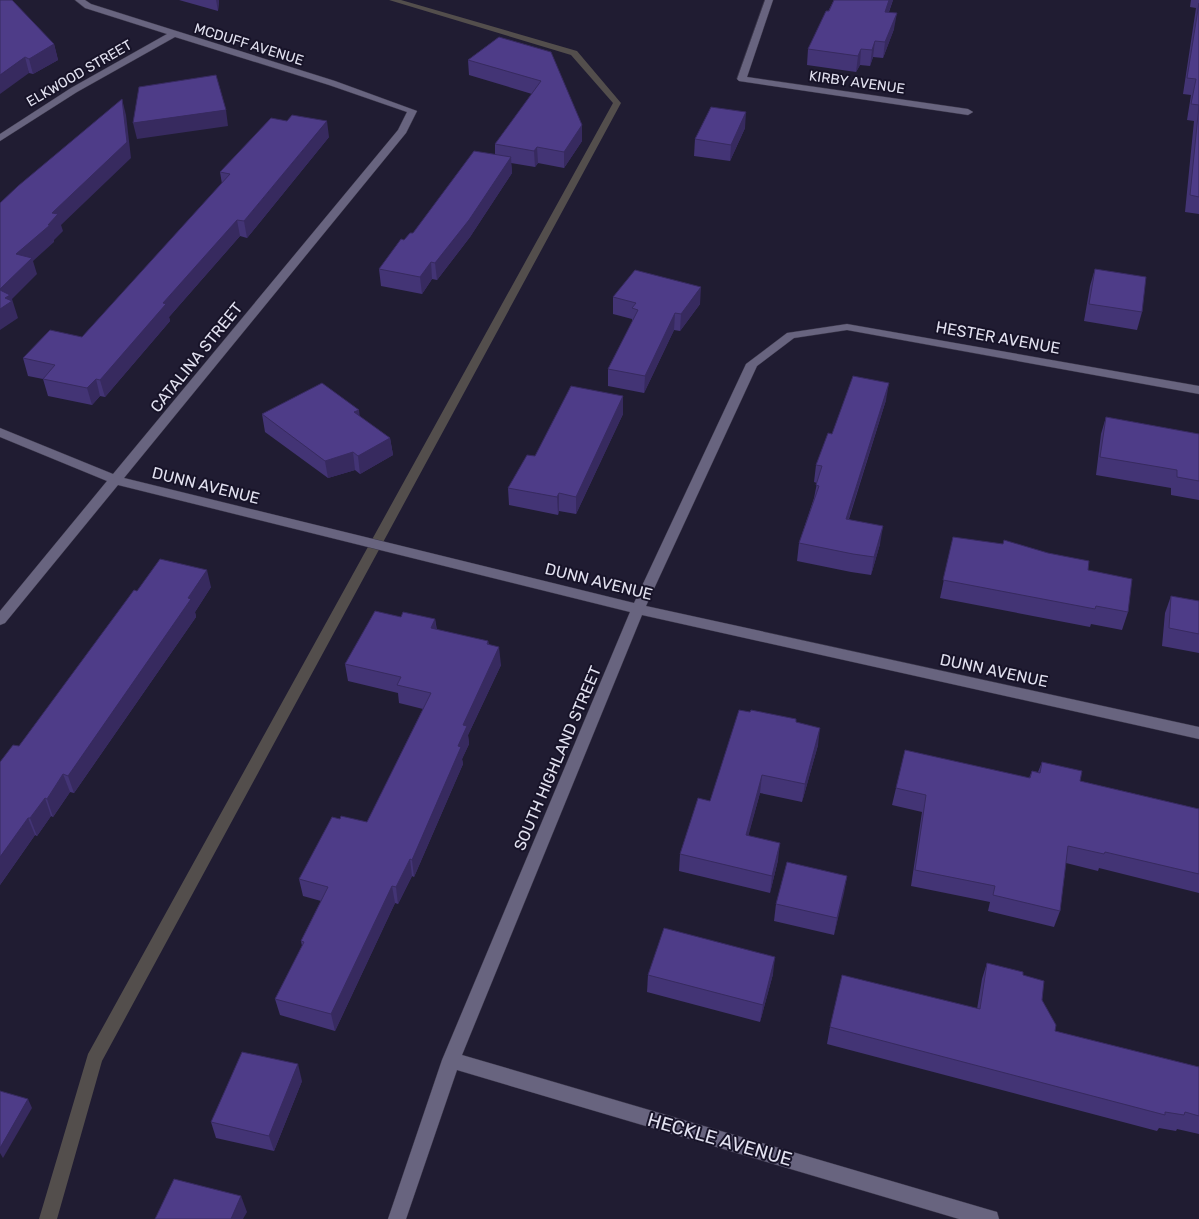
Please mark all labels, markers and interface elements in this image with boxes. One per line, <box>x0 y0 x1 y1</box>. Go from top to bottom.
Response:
street label: MCDUFF AVENUE <box>192 20 306 69</box>
street label: ELKWOOD STREET <box>24 36 135 111</box>
street label: KIRBY AVENUE <box>808 67 906 98</box>
street label: CATALINA STREET <box>146 299 247 416</box>
street label: HESTER AVENUE <box>934 317 1062 358</box>
street label: DUNN AVENUE <box>150 463 262 508</box>
street label: DUNN AVENUE <box>543 559 655 604</box>
street label: DUNN AVENUE <box>938 650 1050 691</box>
street label: SOUTH HIGHLAND STREET <box>510 663 605 853</box>
street label: HECKLE AVENUE <box>645 1108 795 1171</box>

